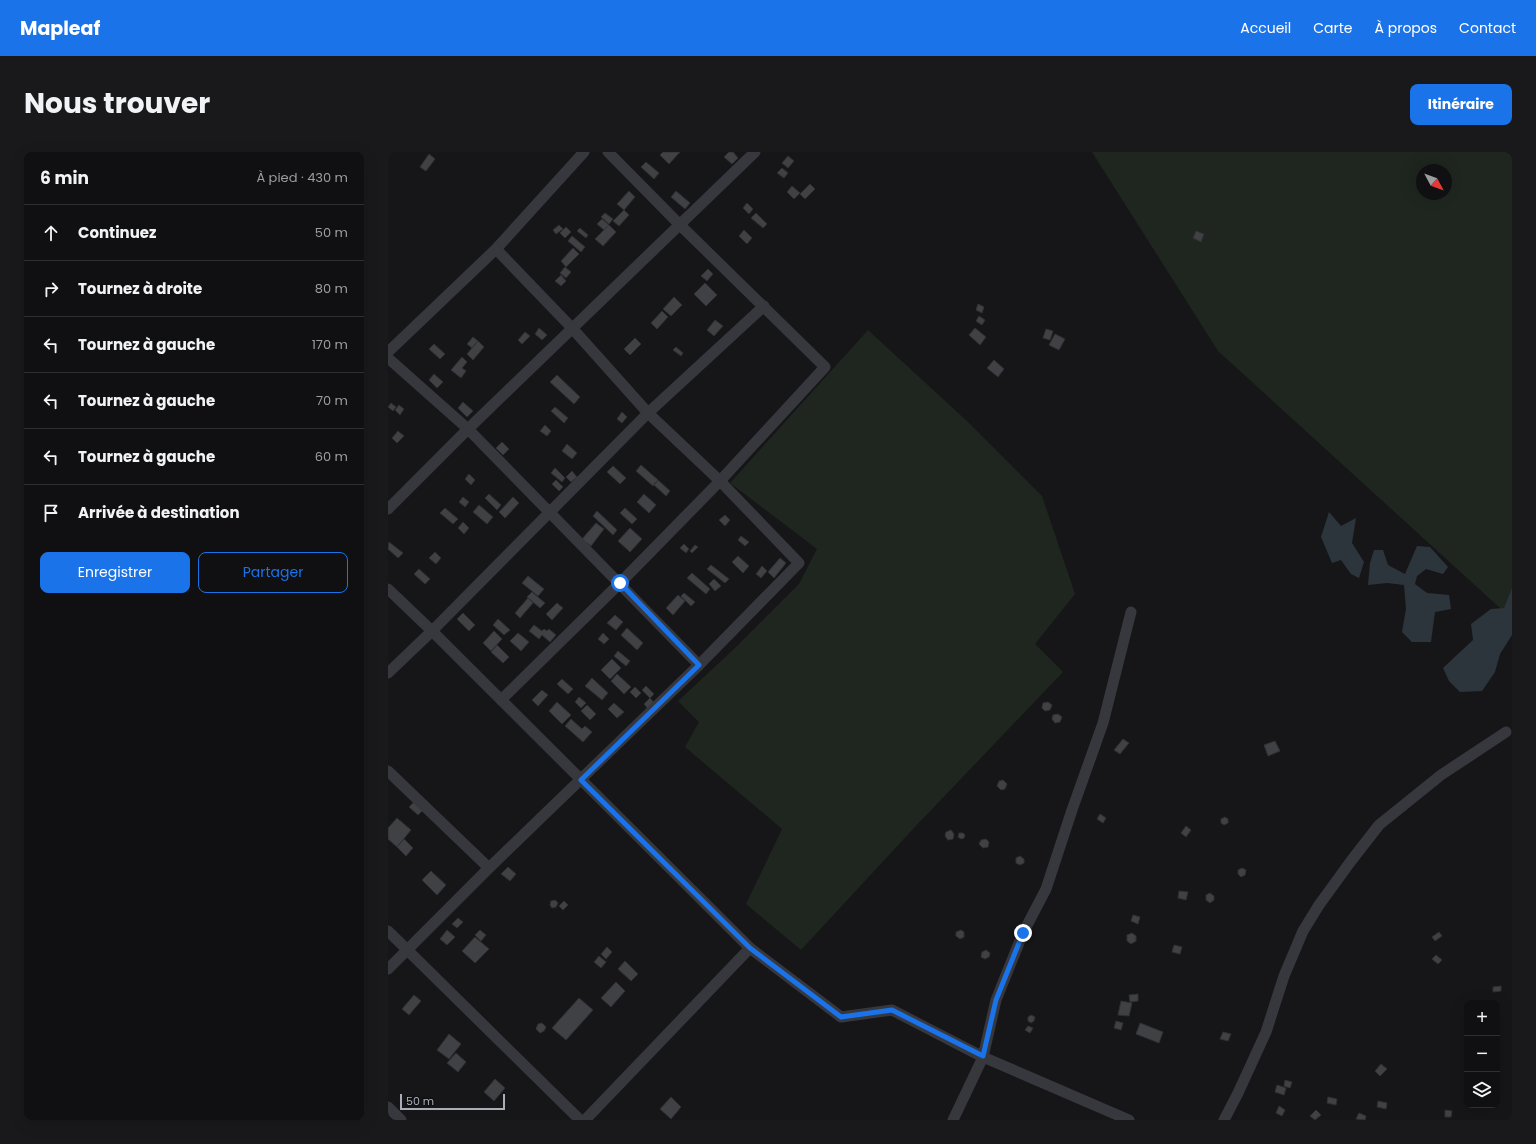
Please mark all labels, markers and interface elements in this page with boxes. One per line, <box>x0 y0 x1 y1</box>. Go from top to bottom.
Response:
text: Mapleaf <box>20 15 100 42</box>
text: Accueil <box>1240 18 1291 38</box>
text: Carte <box>1313 18 1353 38</box>
text: À propos <box>1375 18 1437 38</box>
text: Contact <box>1459 18 1516 38</box>
text: Nous trouver <box>24 84 210 123</box>
button: Itinéraire <box>1410 84 1512 125</box>
north arrow <box>1416 164 1452 200</box>
text: 6 min <box>40 166 89 190</box>
text: À pied · 430 m <box>256 168 348 187</box>
icon: ahead <box>40 222 62 244</box>
text: Continuez <box>78 222 157 243</box>
text: 50 m <box>315 223 348 242</box>
icon: right <box>40 278 62 300</box>
text: Tournez à droite <box>78 278 202 299</box>
text: 80 m <box>315 279 348 298</box>
icon: left <box>40 334 62 356</box>
text: Tournez à gauche <box>78 334 215 355</box>
text: 170 m <box>312 335 348 354</box>
icon: left <box>40 390 62 412</box>
text: Tournez à gauche <box>78 390 215 411</box>
text: 70 m <box>316 391 348 410</box>
icon: left <box>40 446 62 468</box>
text: Tournez à gauche <box>78 446 215 467</box>
text: 60 m <box>315 447 348 466</box>
icon: arrive <box>40 502 62 524</box>
text: Arrivée à destination <box>78 502 240 523</box>
button: Enregistrer <box>40 552 190 593</box>
button: Partager <box>198 552 348 593</box>
route start <box>611 574 629 592</box>
route end <box>1014 924 1032 942</box>
map controls <box>1464 1000 1500 1108</box>
button: + <box>1464 1000 1500 1036</box>
button: − <box>1464 1036 1500 1072</box>
button: layers <box>1464 1072 1500 1108</box>
scale bar <box>400 1092 505 1111</box>
text: 50 m <box>406 1093 434 1109</box>

